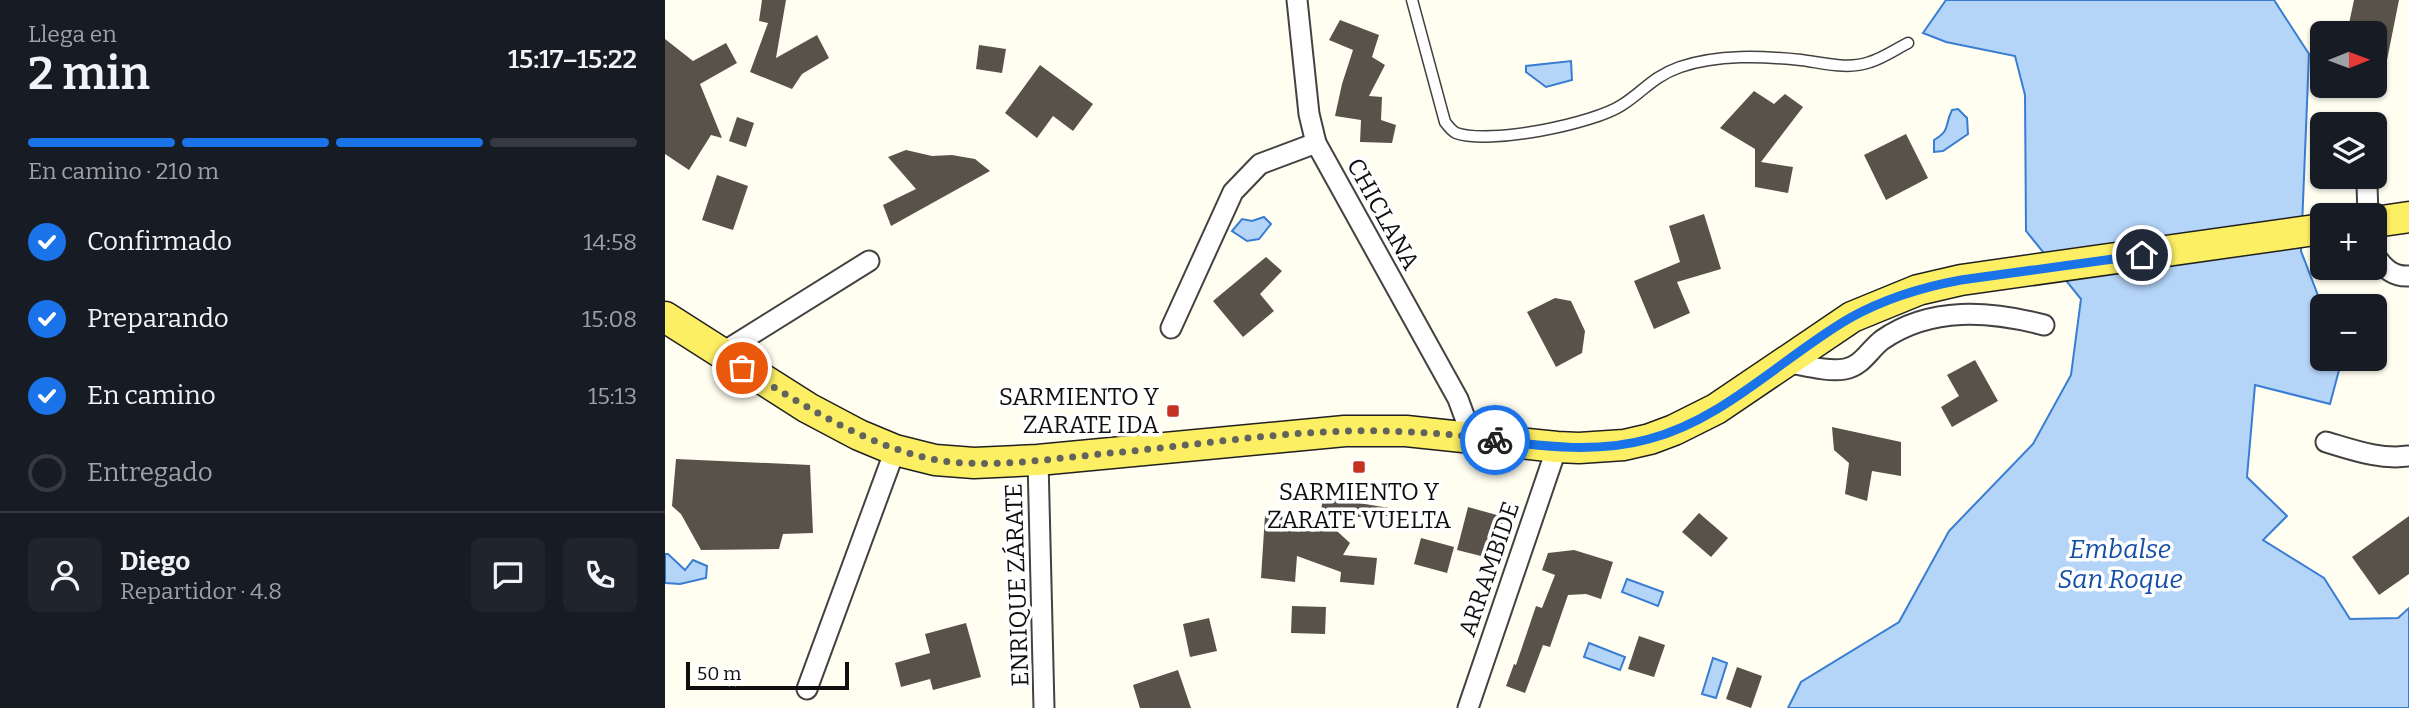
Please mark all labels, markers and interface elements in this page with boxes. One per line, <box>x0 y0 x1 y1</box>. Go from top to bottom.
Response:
text: Llega en <box>28 20 117 48</box>
north arrow <box>2310 21 2387 98</box>
map controls <box>2310 21 2387 371</box>
text: 15:17–15:22 <box>508 44 637 75</box>
text: 2 min <box>28 46 150 101</box>
button: layers <box>2310 112 2387 189</box>
street label: CHICLANA <box>1341 153 1425 275</box>
text: En camino · 210 m <box>28 157 219 185</box>
button: + <box>2310 203 2387 280</box>
icon: check <box>28 223 66 261</box>
pin <box>2112 225 2172 285</box>
text: Confirmado <box>87 226 232 257</box>
text: 14:58 <box>583 228 637 256</box>
icon: home <box>2123 236 2161 274</box>
button: − <box>2310 294 2387 371</box>
icon: check <box>28 300 66 338</box>
text: Preparando <box>87 303 229 334</box>
text: 15:08 <box>582 305 637 333</box>
pin <box>712 338 772 398</box>
icon: bag <box>723 349 761 387</box>
icon: check <box>28 377 66 415</box>
text: En camino <box>87 380 216 411</box>
text: 15:13 <box>588 382 637 410</box>
place label: SARMIENTO Y ZARATE IDA <box>999 383 1160 439</box>
marker: SARMIENTO Y ZARATE IDA <box>1165 403 1181 419</box>
courier <box>1460 405 1530 475</box>
icon: bike <box>1476 421 1514 459</box>
text: Entregado <box>87 457 213 488</box>
marker: SARMIENTO Y ZARATE VUELTA <box>1351 459 1367 475</box>
place label: SARMIENTO Y ZARATE VUELTA <box>1267 478 1451 534</box>
street label: ENRIQUE ZÁRATE <box>998 483 1035 687</box>
street label: ARRAMBIDE <box>1453 498 1525 640</box>
water label: Embalse San Roque <box>2057 534 2183 595</box>
button: person <box>28 538 102 612</box>
button: chat <box>471 538 545 612</box>
button: phone <box>563 538 637 612</box>
text: Diego <box>120 546 190 577</box>
text: Repartidor · 4.8 <box>120 577 282 605</box>
scale bar <box>686 659 849 691</box>
text: 50 m <box>697 662 741 685</box>

